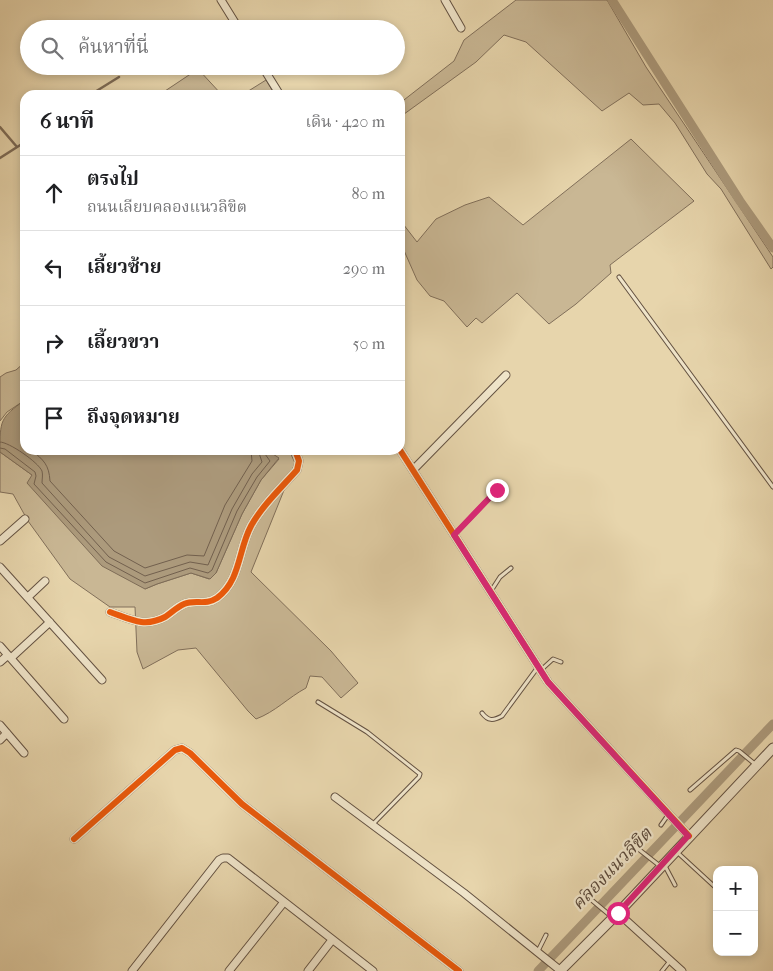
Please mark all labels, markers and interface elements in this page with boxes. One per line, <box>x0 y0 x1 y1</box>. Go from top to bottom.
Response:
search box <box>20 20 405 75</box>
icon: search <box>38 34 66 62</box>
text: ค้นหาที่นี่ <box>78 36 149 58</box>
text: 6 นาที <box>40 109 94 133</box>
text: เดิน · 420 m <box>305 112 385 131</box>
text: ตรงไป <box>87 168 139 190</box>
icon: ahead <box>40 179 68 207</box>
text: 80 m <box>351 184 385 203</box>
text: ถนนเลียบคลองแนวลิขิต <box>87 197 247 216</box>
icon: left <box>40 254 68 282</box>
text: เลี้ยวซ้าย <box>87 256 161 278</box>
text: 290 m <box>343 259 385 278</box>
icon: right <box>40 329 68 357</box>
text: เลี้ยวขวา <box>87 331 159 353</box>
text: 50 m <box>353 334 385 353</box>
icon: arrive <box>40 404 68 432</box>
text: ถึงจุดหมาย <box>87 406 180 428</box>
route end <box>486 479 509 502</box>
water label: คลองแนวลิขิต <box>568 823 657 915</box>
map controls <box>713 866 758 956</box>
button: + <box>713 866 758 911</box>
route start <box>607 902 630 925</box>
button: − <box>713 911 758 956</box>

